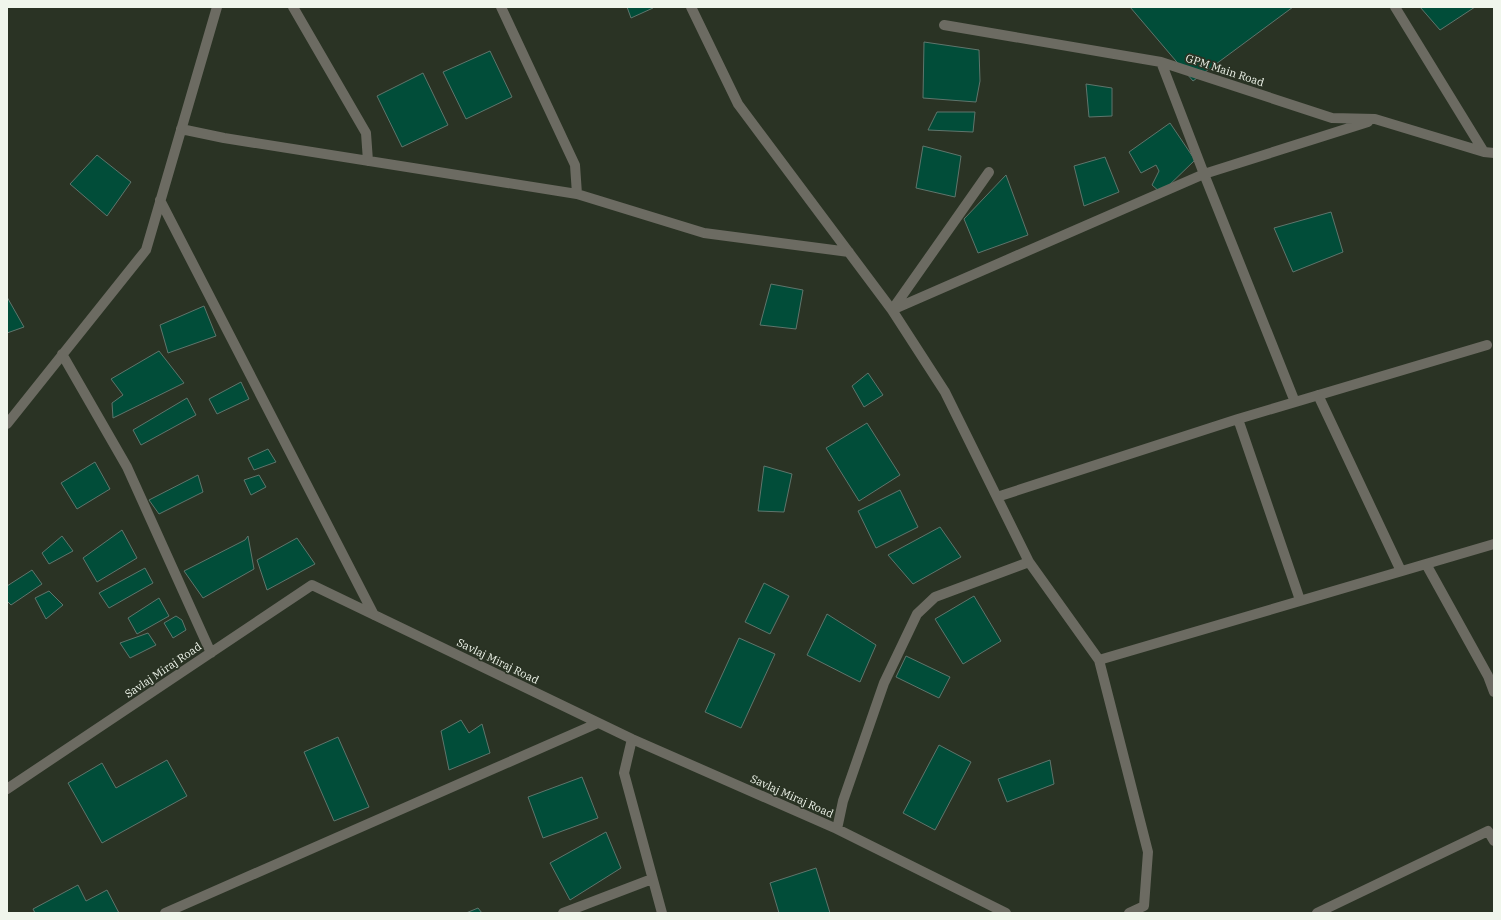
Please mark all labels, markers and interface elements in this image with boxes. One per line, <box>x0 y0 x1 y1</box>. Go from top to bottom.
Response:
street label: GPM Main Road <box>1184 51 1266 89</box>
street label: Savlaj Miraj Road <box>455 635 542 687</box>
street label: Savlaj Miraj Road <box>122 639 204 701</box>
street label: Savlaj Miraj Road <box>748 771 836 821</box>

